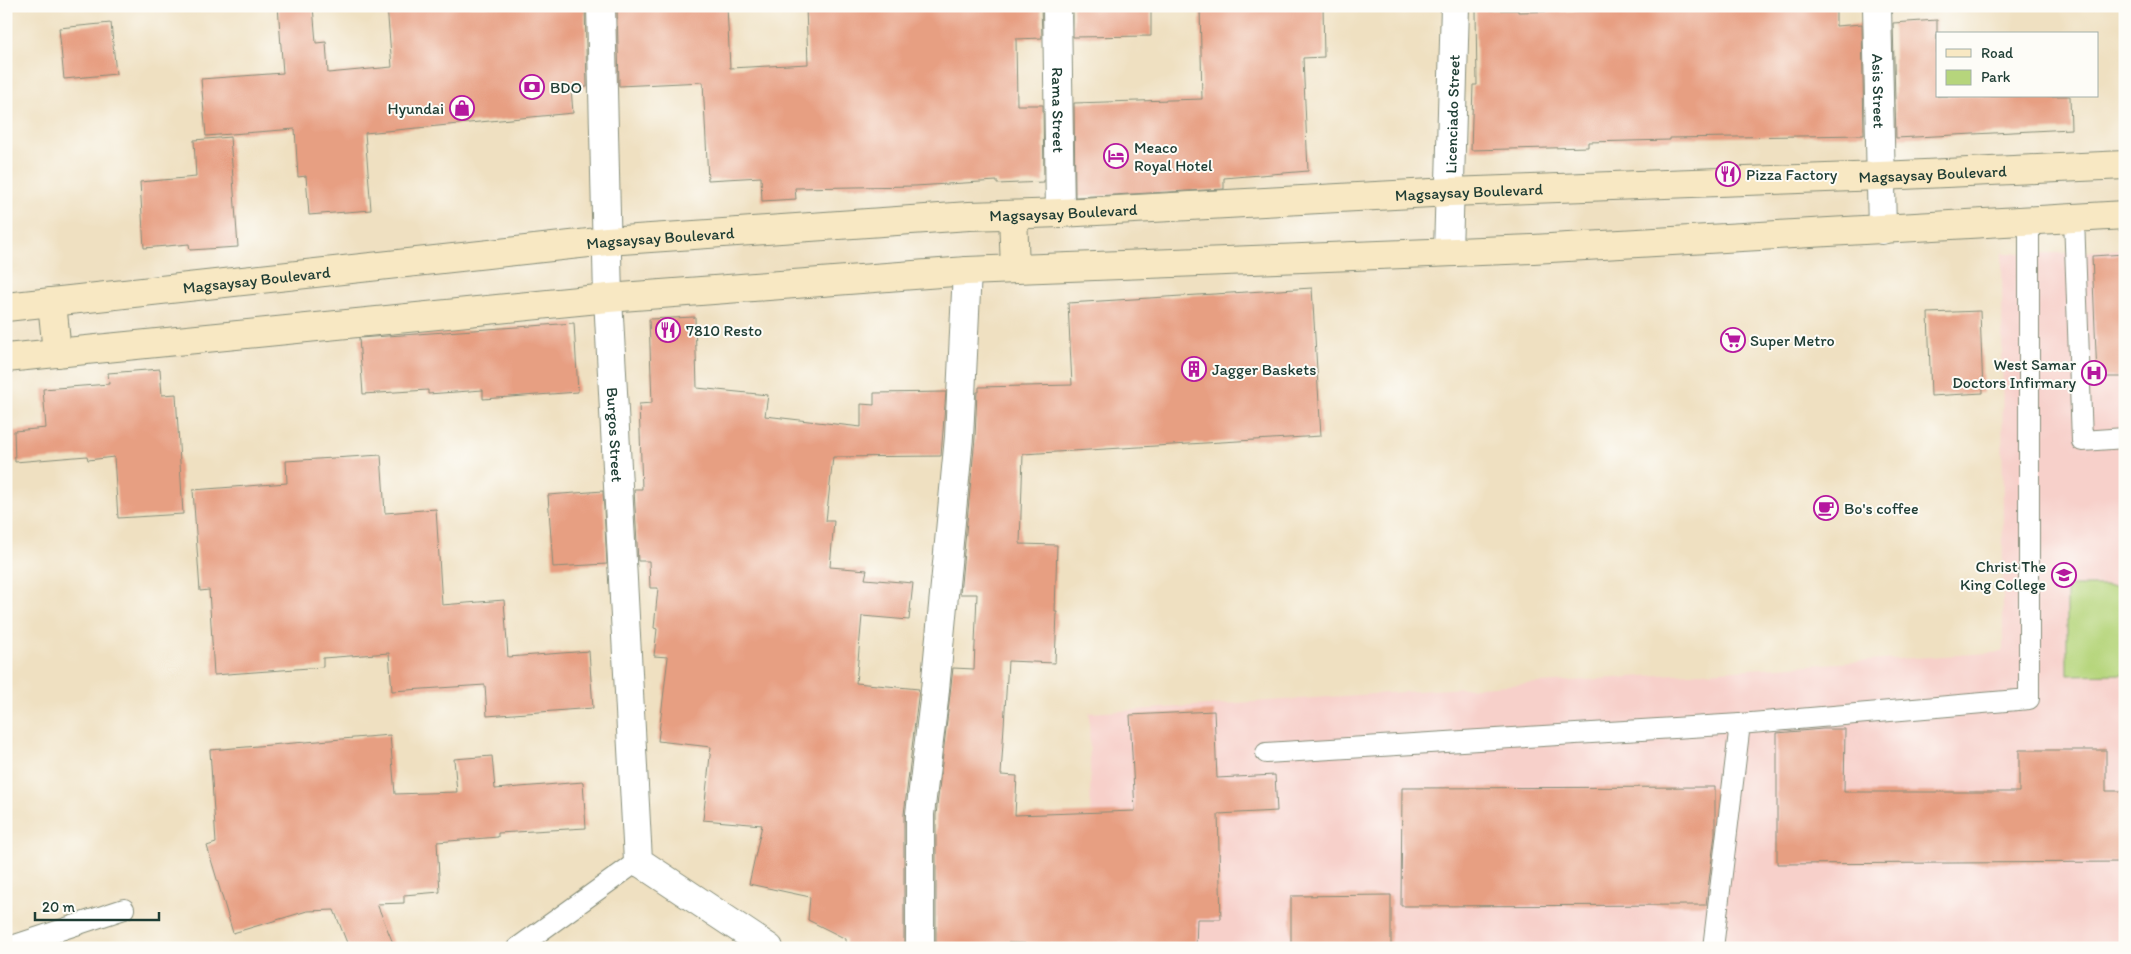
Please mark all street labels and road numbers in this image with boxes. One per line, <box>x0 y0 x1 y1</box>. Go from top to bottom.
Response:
street label: Asis Street <box>1868 53 1889 129</box>
street label: Licenciado Street <box>1441 54 1464 174</box>
street label: Rama Street <box>1048 67 1068 153</box>
street label: Magsaysay Boulevard <box>1858 161 2007 187</box>
street label: Magsaysay Boulevard <box>1394 180 1544 205</box>
street label: Magsaysay Boulevard <box>989 200 1138 225</box>
street label: Magsaysay Boulevard <box>585 223 735 253</box>
street label: Magsaysay Boulevard <box>182 262 332 298</box>
street label: Burgos Street <box>603 387 627 483</box>

